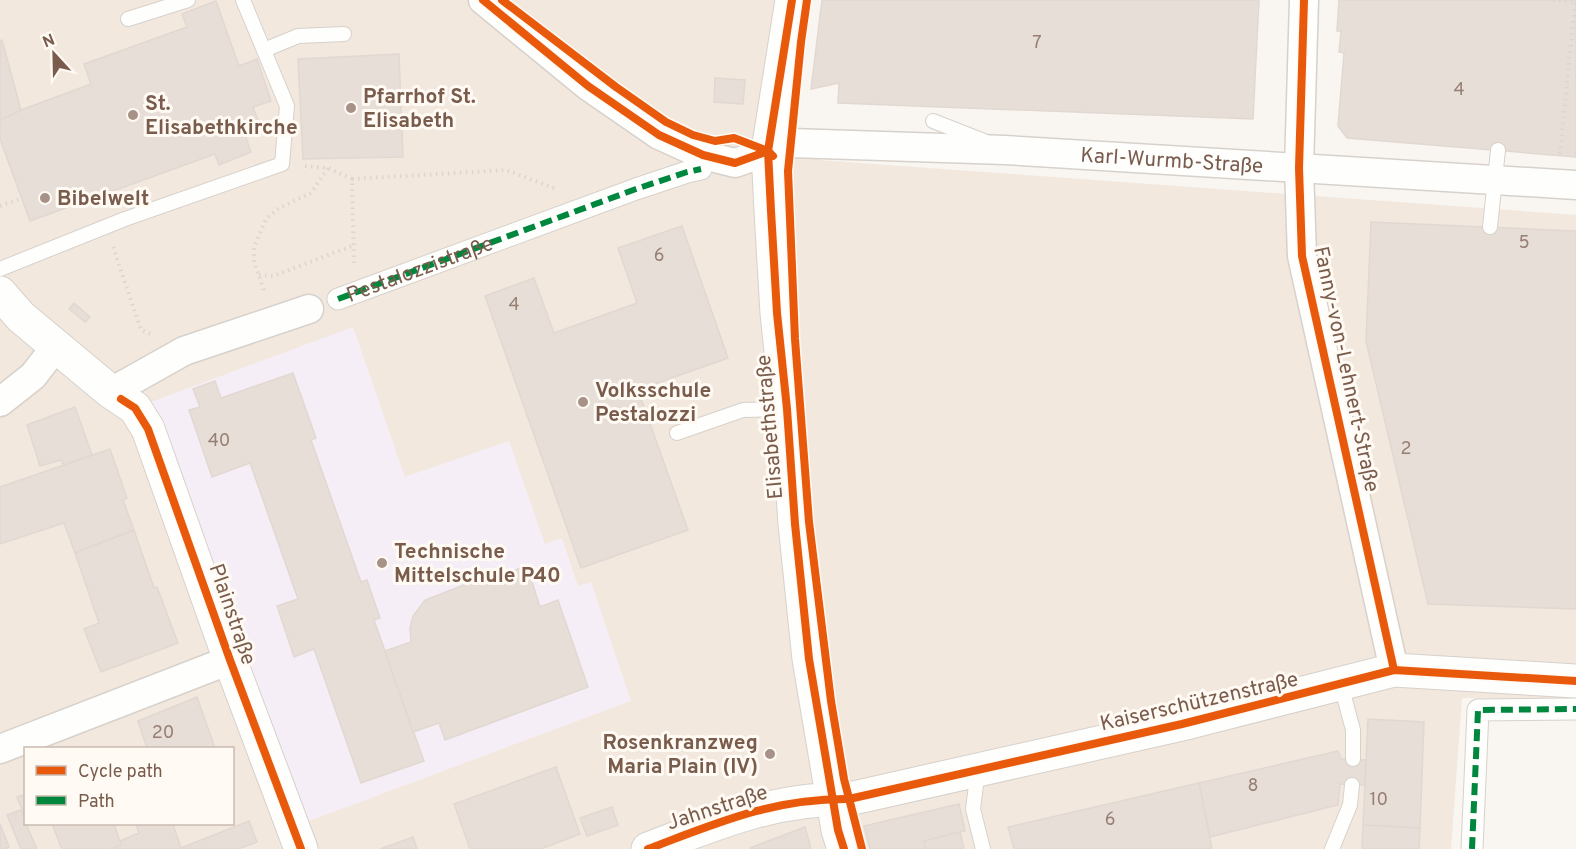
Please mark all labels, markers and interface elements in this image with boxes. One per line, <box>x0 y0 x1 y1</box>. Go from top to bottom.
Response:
north arrow <box>24 24 84 84</box>
text: N <box>40 31 58 53</box>
house number: 7 <box>1032 32 1042 55</box>
house number: 4 <box>1453 79 1465 102</box>
place label: Pfarrhof St. Elisabeth <box>363 84 476 135</box>
place label: St. Elisabethkirche <box>145 91 298 142</box>
marker: Pfarrhof St. Elisabeth <box>344 101 358 115</box>
marker: St. Elisabethkirche <box>126 108 140 122</box>
street label: Karl-Wurmb-Straße <box>1079 143 1264 181</box>
place label: Bibelwelt <box>57 186 149 213</box>
marker: Bibelwelt <box>38 191 52 205</box>
street label: Pestalozzistraße <box>343 231 497 310</box>
house number: 5 <box>1518 232 1530 255</box>
street label: Fanny-von-Lehnert-Straße <box>1306 244 1385 495</box>
house number: 6 <box>654 245 664 268</box>
house number: 4 <box>508 294 520 317</box>
street label: Elisabethstraße <box>751 353 790 500</box>
place label: Volksschule Pestalozzi <box>595 378 711 429</box>
marker: Volksschule Pestalozzi <box>576 395 590 409</box>
house number: 40 <box>208 430 230 453</box>
house number: 2 <box>1400 438 1412 461</box>
place label: Technische Mittelschule P40 <box>394 539 561 590</box>
marker: Technische Mittelschule P40 <box>375 556 389 570</box>
street label: Plainstraße <box>202 560 261 669</box>
street label: Kaiserschützenstraße <box>1098 667 1301 738</box>
house number: 20 <box>152 722 174 745</box>
place label: Rosenkranzweg Maria Plain (IV) <box>603 730 758 781</box>
legend <box>24 747 234 825</box>
marker: Rosenkranzweg Maria Plain (IV) <box>763 747 777 761</box>
text: Cycle path <box>78 761 163 784</box>
house number: 8 <box>1248 775 1259 798</box>
street label: Jahnstraße <box>663 779 771 837</box>
house number: 10 <box>1370 789 1388 812</box>
text: Path <box>78 791 115 814</box>
house number: 6 <box>1105 809 1115 832</box>

